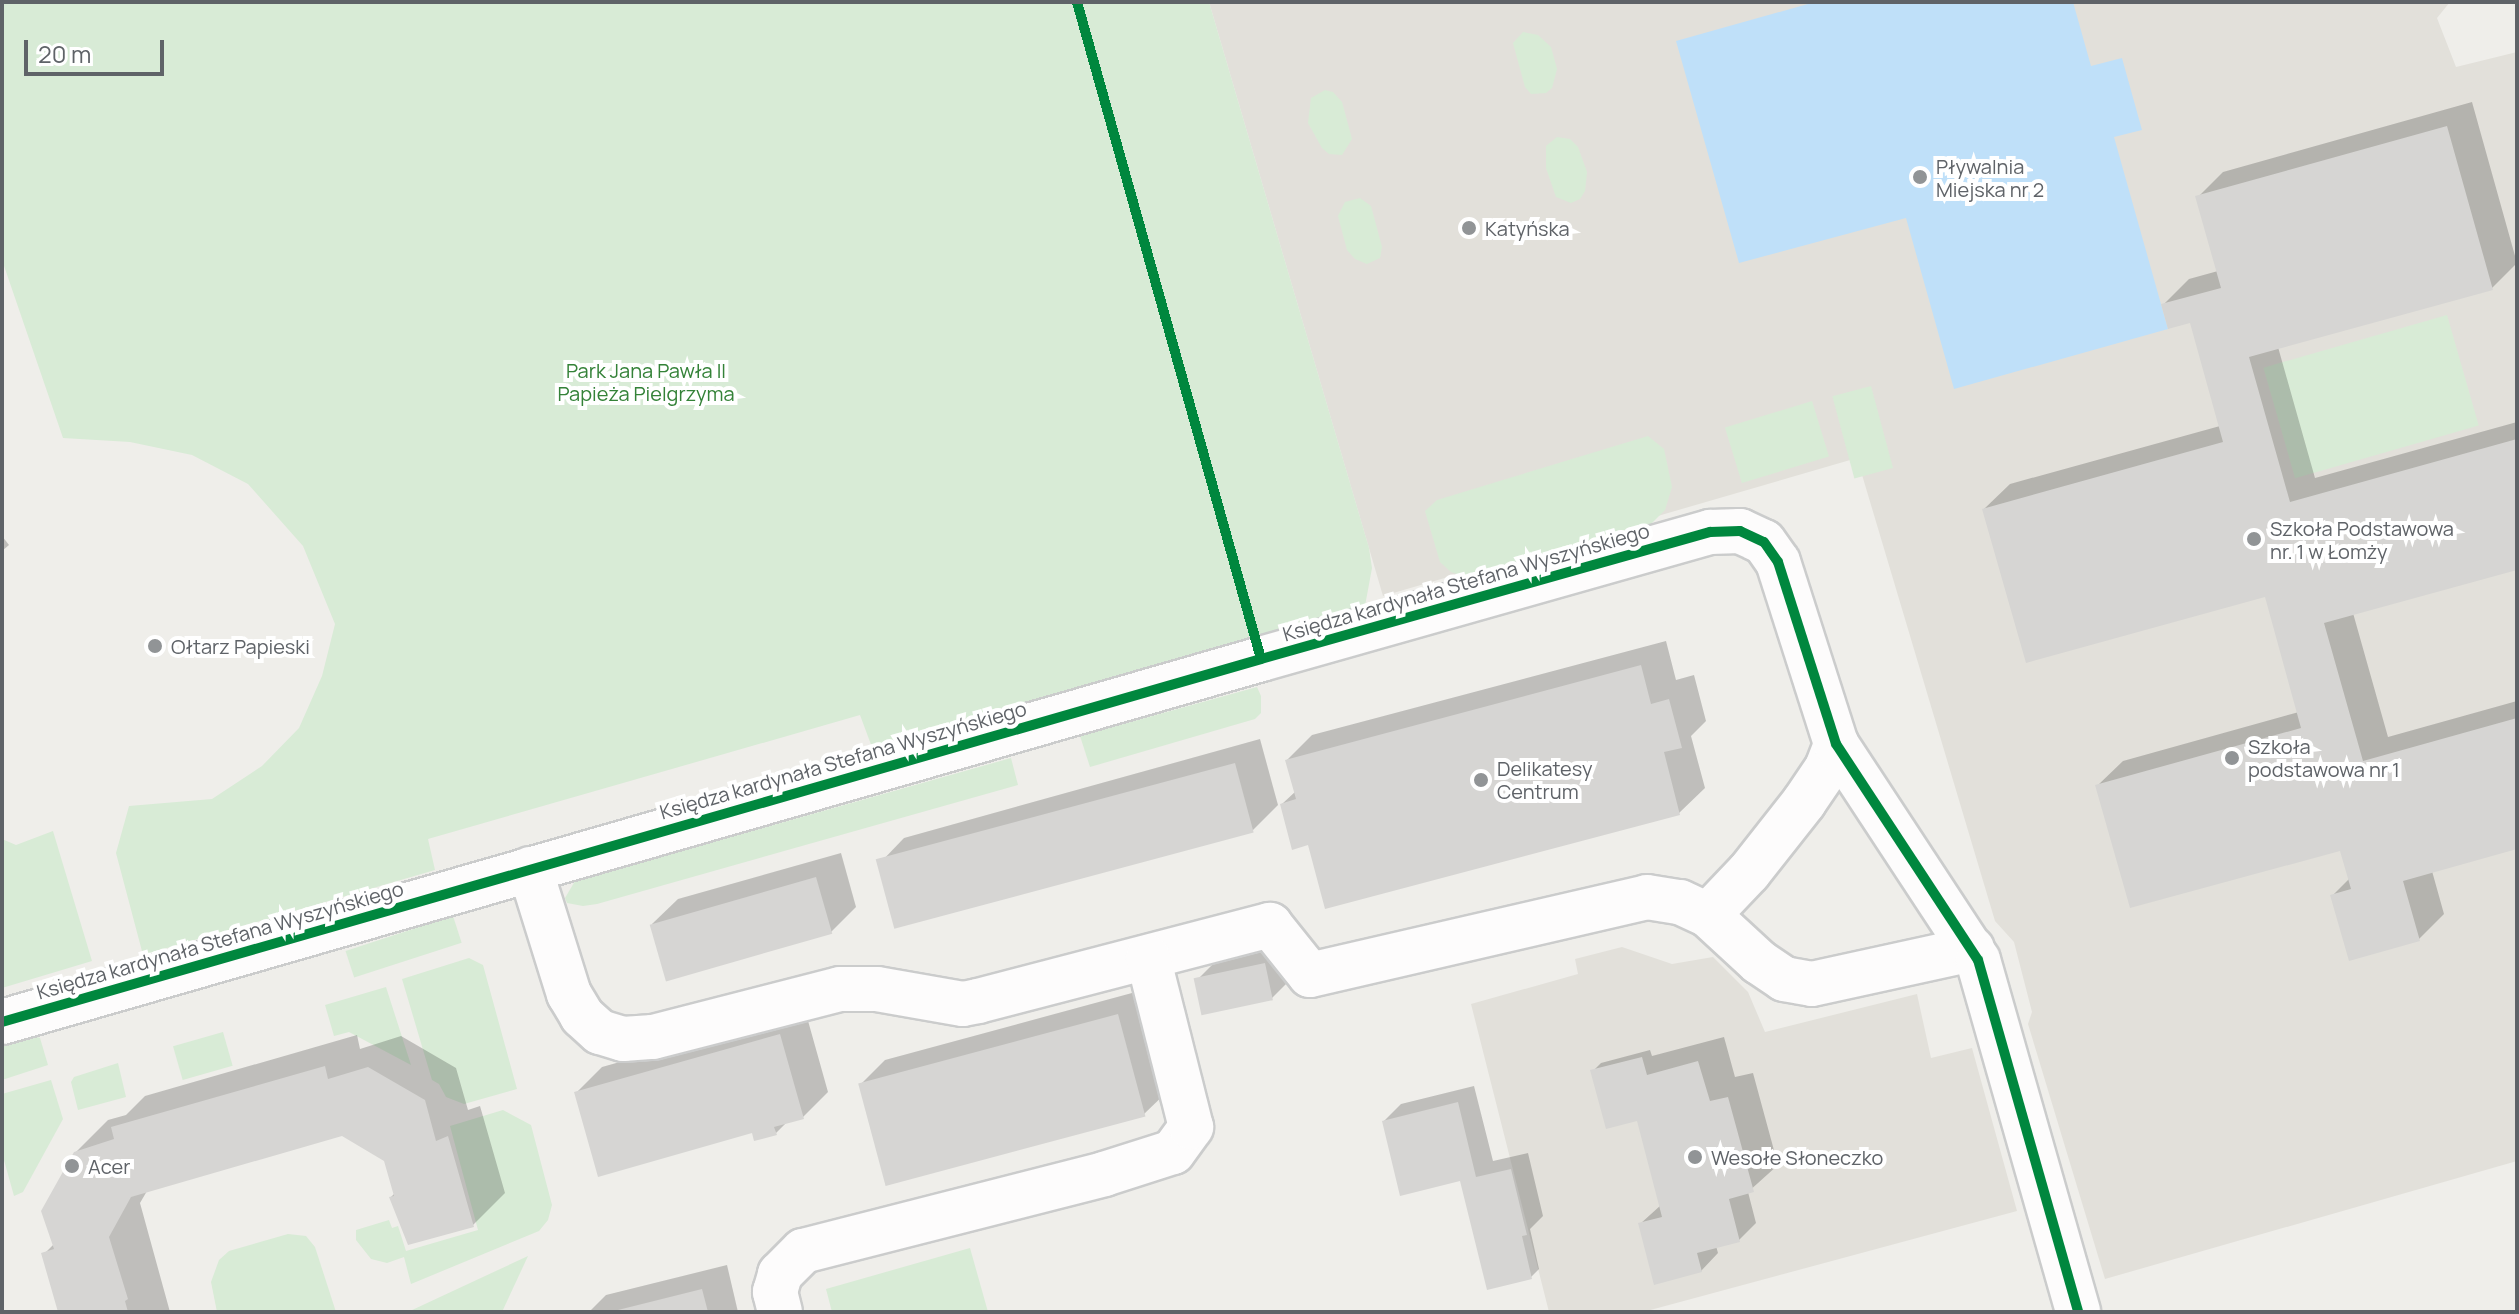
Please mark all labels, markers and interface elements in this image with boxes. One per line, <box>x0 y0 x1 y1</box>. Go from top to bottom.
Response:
scale bar <box>28 24 168 74</box>
text: 20 m <box>38 37 91 70</box>
place label: Pływalnia Miejska nr 2 <box>1936 154 2044 201</box>
marker: Pływalnia Miejska nr 2 <box>1911 168 1929 186</box>
place label: Katyńska <box>1485 216 1570 240</box>
marker: Katyńska <box>1460 219 1478 237</box>
park label: Park Jana Pawła II Papieża Pielgrzyma <box>557 358 735 405</box>
place label: Szkoła Podstawowa nr. 1 w Łomży <box>2270 516 2454 563</box>
street label: Księdza kardynała Stefana Wyszyńskiego <box>1280 518 1652 646</box>
marker: Szkoła Podstawowa nr. 1 w Łomży <box>2245 530 2263 548</box>
place label: Ołtarz Papieski <box>171 634 310 658</box>
marker: Ołtarz Papieski <box>146 637 164 655</box>
street label: Księdza kardynała Stefana Wyszyńskiego <box>657 696 1029 824</box>
place label: Szkoła podstawowa nr 1 <box>2248 734 2400 781</box>
marker: Szkoła podstawowa nr 1 <box>2223 749 2241 767</box>
place label: Delikatesy Centrum <box>1497 756 1592 803</box>
marker: Delikatesy Centrum <box>1472 771 1490 789</box>
street label: Księdza kardynała Stefana Wyszyńskiego <box>34 876 406 1004</box>
place label: Wesołe Słoneczko <box>1711 1145 1883 1169</box>
marker: Wesołe Słoneczko <box>1686 1148 1704 1166</box>
place label: Acer <box>88 1154 130 1178</box>
marker: Acer <box>63 1157 81 1175</box>

